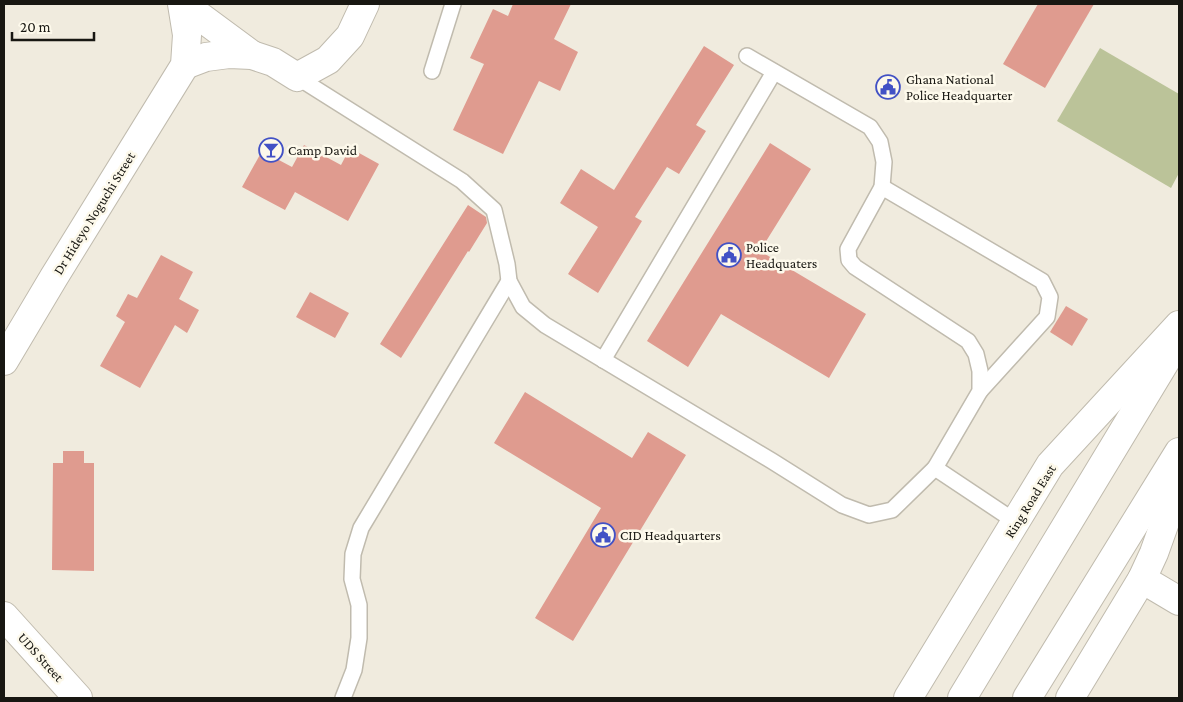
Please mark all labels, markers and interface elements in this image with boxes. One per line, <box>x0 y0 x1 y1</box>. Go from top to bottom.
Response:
scale bar <box>12 10 95 42</box>
text: 20 m <box>20 19 51 35</box>
place label: Ghana National Police Headquarter <box>906 71 1012 103</box>
public building icon: Ghana National Police Headquarter <box>875 74 901 100</box>
bar icon: Camp David <box>258 137 284 163</box>
place label: Camp David <box>288 142 358 158</box>
street label: Dr Hideyo Noguchi Street <box>50 148 139 277</box>
place label: Police Headquaters <box>746 239 817 271</box>
public building icon: Police Headquaters <box>716 242 742 268</box>
street label: Ring Road East <box>1001 461 1059 541</box>
public building icon: CID Headquarters <box>590 522 616 548</box>
place label: CID Headquarters <box>620 527 721 543</box>
street label: UDS Street <box>15 629 67 685</box>

